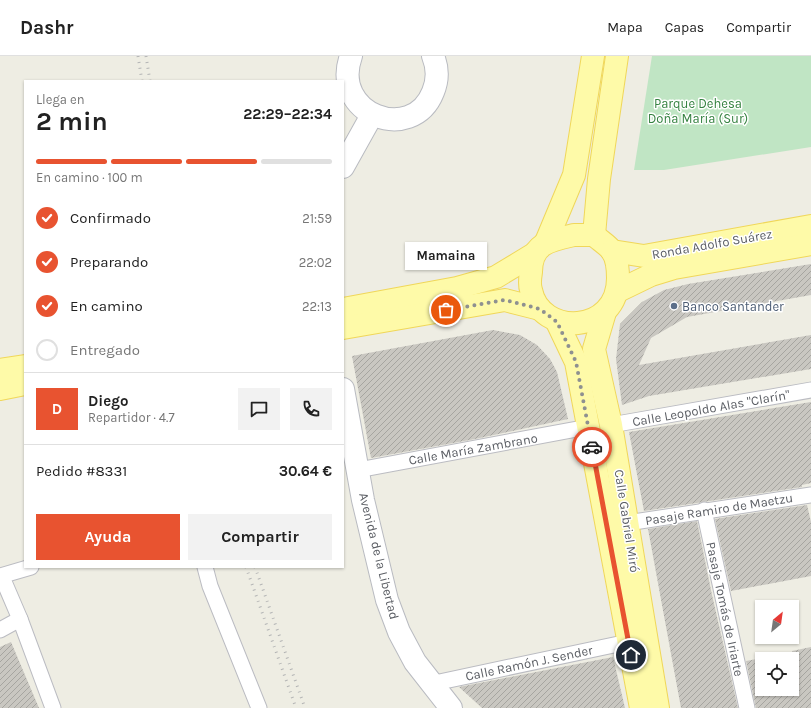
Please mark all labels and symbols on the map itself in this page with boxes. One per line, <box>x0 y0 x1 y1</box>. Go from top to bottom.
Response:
park label: Parque Dehesa Doña María (Sur) <box>648 96 748 126</box>
street label: Ronda Adolfo Suárez <box>651 226 773 262</box>
callout: Mamaina <box>405 242 487 270</box>
pin <box>429 293 463 327</box>
place label: Banco Santander <box>682 299 784 314</box>
marker: Banco Santander <box>669 301 679 311</box>
street label: Calle Leopoldo Alas "Clarín" <box>631 387 791 429</box>
courier <box>572 427 612 467</box>
street label: Calle María Zambrano <box>407 430 539 468</box>
street label: Calle Gabriel Miró <box>611 468 643 574</box>
street label: Pasaje Ramiro de Maetzu <box>644 490 794 528</box>
street label: Avenida de la Libertad <box>356 491 402 621</box>
street label: Pasaje Tomás de Iriarte <box>703 540 747 678</box>
north arrow <box>755 600 799 644</box>
pin <box>614 638 648 672</box>
street label: Calle Ramón J. Sender <box>464 642 594 684</box>

